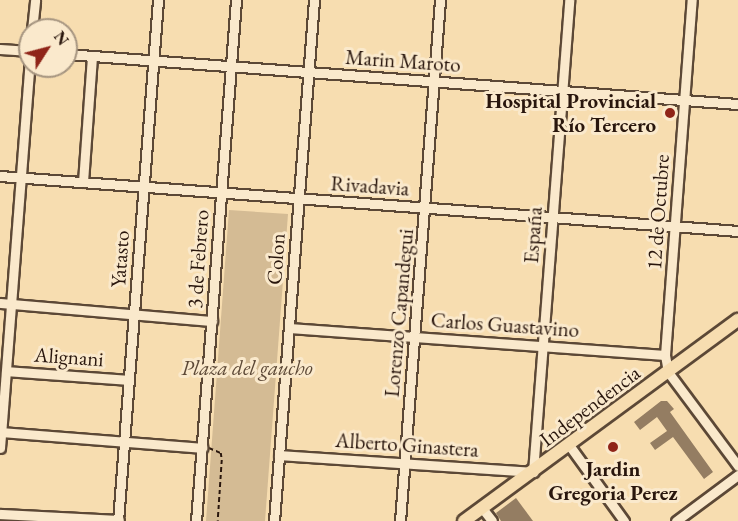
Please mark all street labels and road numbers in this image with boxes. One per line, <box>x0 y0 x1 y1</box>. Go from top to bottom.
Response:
street label: Marin Maroto <box>344 44 462 78</box>
street label: 12 de Octubre <box>641 153 675 271</box>
street label: Rivadavia <box>330 171 410 201</box>
street label: España <box>518 206 548 264</box>
street label: 3 de Febrero <box>182 209 214 309</box>
street label: Lorenzo Capandegui <box>379 228 419 398</box>
street label: Yatasto <box>105 230 135 288</box>
street label: Colon <box>262 232 290 286</box>
street label: Carlos Guastavino <box>430 307 580 343</box>
street label: Alignani <box>33 342 105 372</box>
street label: Independencia <box>535 360 645 452</box>
street label: Alberto Ginastera <box>334 427 480 463</box>

